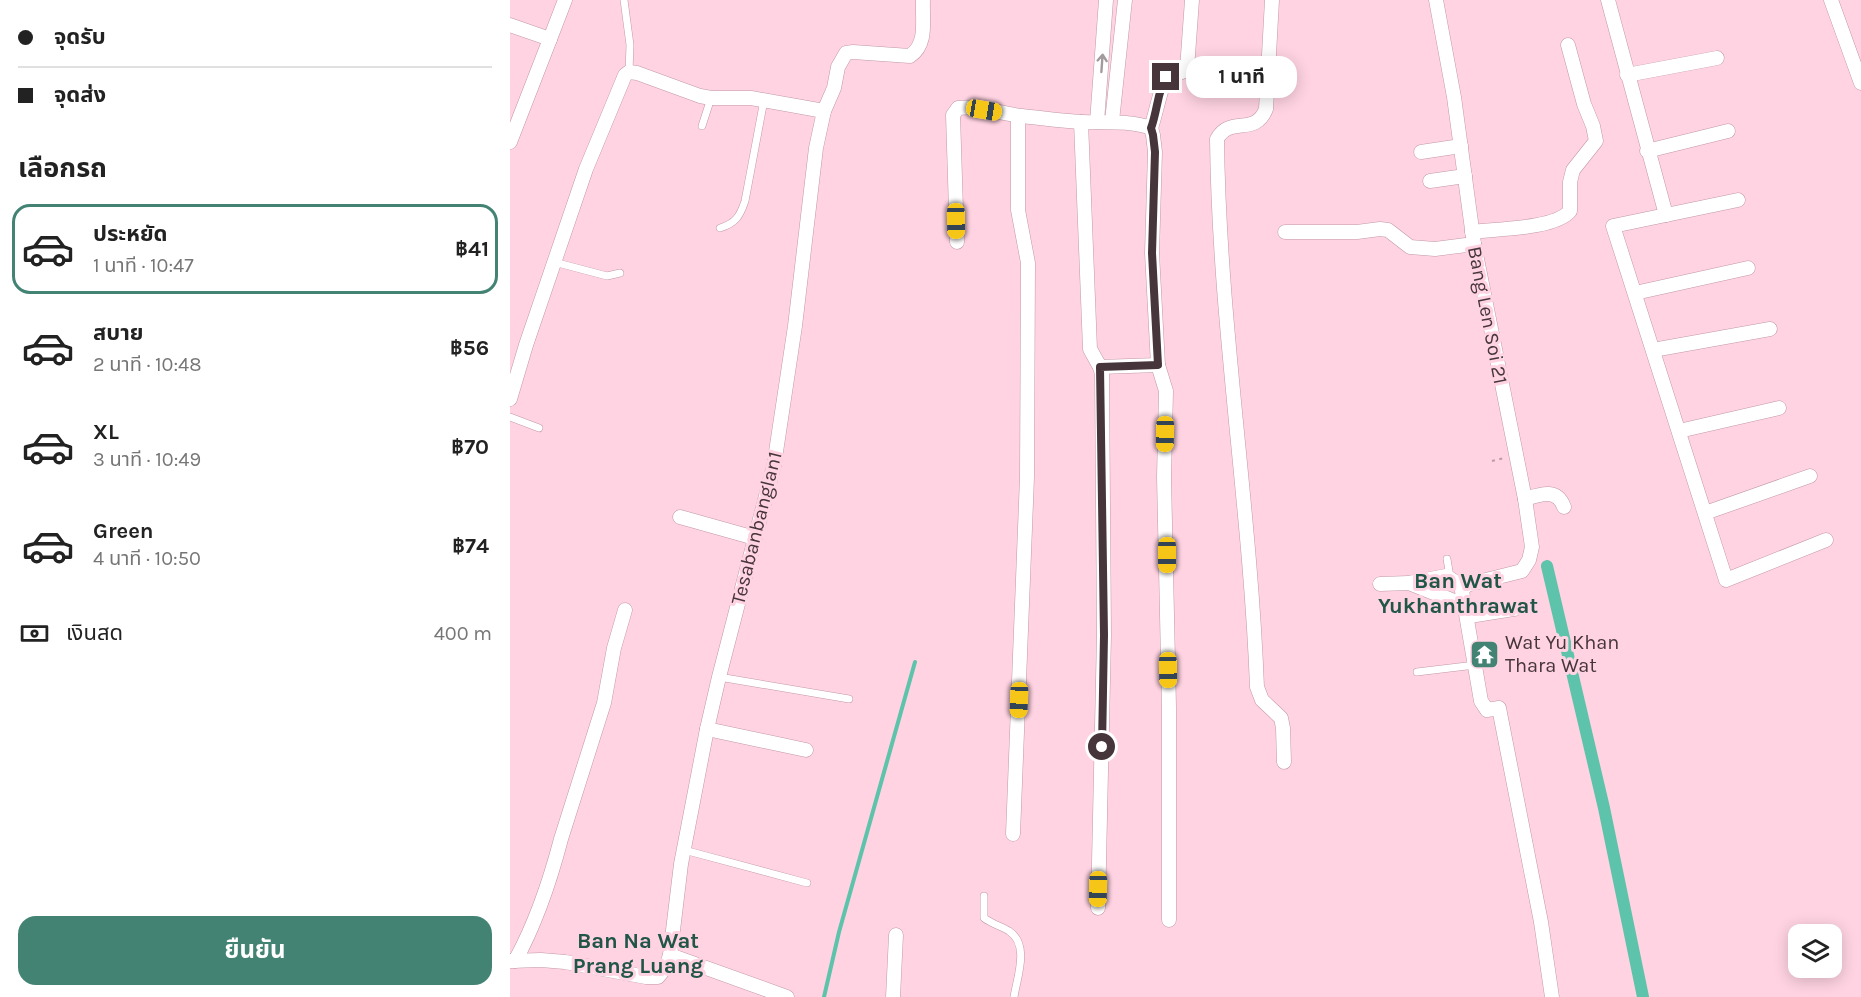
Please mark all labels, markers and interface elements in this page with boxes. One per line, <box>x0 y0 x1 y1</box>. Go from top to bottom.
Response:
text: จุดรับ <box>54 24 106 50</box>
one-way arrow <box>1096 54 1107 74</box>
callout: 1 นาที <box>1187 56 1298 98</box>
route end <box>1152 63 1179 90</box>
text: 1 นาที <box>1218 65 1265 88</box>
text: จุดส่ง <box>54 82 106 108</box>
car <box>965 98 1003 122</box>
text: เลือกรถ <box>18 152 107 184</box>
car <box>947 203 965 239</box>
text: ประหยัด <box>93 221 168 247</box>
icon: car <box>21 222 75 276</box>
text: ฿41 <box>455 236 489 262</box>
street label: Bang Len Soi 21 <box>1463 244 1512 386</box>
text: 1 นาที · 10:47 <box>93 254 194 277</box>
text: สบาย <box>93 320 143 346</box>
icon: car <box>21 321 75 375</box>
text: ฿56 <box>450 335 489 361</box>
text: 2 นาที · 10:48 <box>93 353 202 376</box>
car <box>1156 416 1174 452</box>
text: XL <box>93 419 119 445</box>
icon: car <box>21 420 75 474</box>
text: ฿70 <box>451 434 489 460</box>
text: 3 นาที · 10:49 <box>93 448 201 471</box>
street label: Tesabanbanglan1 <box>726 449 787 607</box>
text: Green <box>93 518 154 544</box>
icon: car <box>21 519 75 573</box>
text: ฿74 <box>452 533 489 559</box>
car <box>1158 537 1176 573</box>
text: 4 นาที · 10:50 <box>93 547 201 570</box>
district label: Ban Wat Yukhanthrawat <box>1378 568 1538 619</box>
icon: cash <box>18 617 51 650</box>
text: เงินสด <box>66 620 123 646</box>
text: 400 m <box>434 622 492 645</box>
place label: Wat Yu Khan Thara Wat <box>1505 631 1619 677</box>
temple icon: Wat Yu Khan Thara Wat <box>1468 638 1500 670</box>
car <box>1159 652 1177 688</box>
car <box>1009 682 1029 718</box>
route start <box>1088 733 1115 760</box>
car <box>1089 871 1107 907</box>
button: ยืนยัน <box>18 916 492 985</box>
map controls <box>1788 924 1842 978</box>
button: layers <box>1788 924 1842 978</box>
district label: Ban Na Wat Prang Luang <box>573 928 703 979</box>

